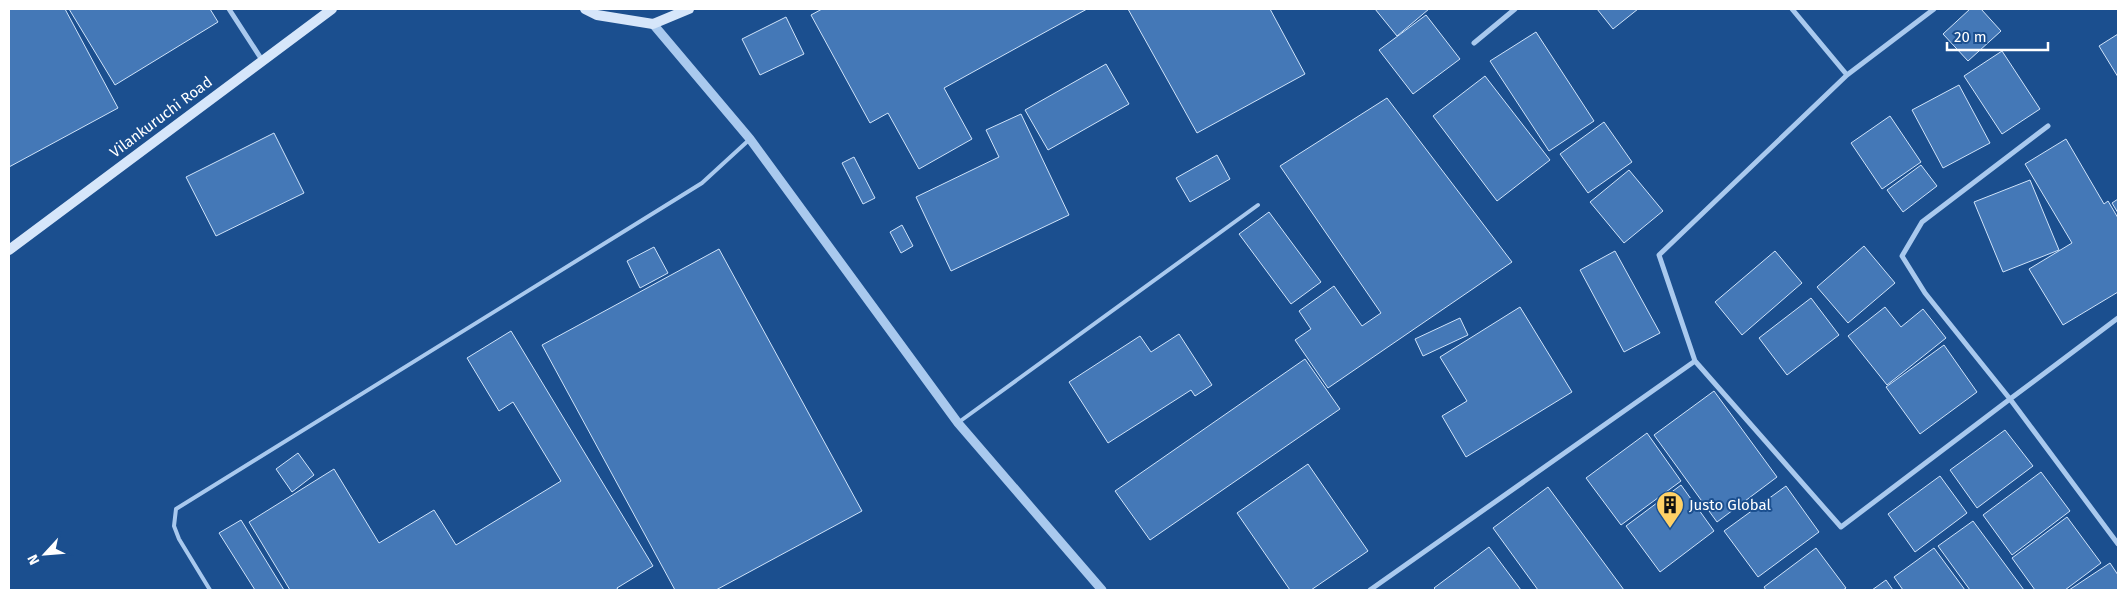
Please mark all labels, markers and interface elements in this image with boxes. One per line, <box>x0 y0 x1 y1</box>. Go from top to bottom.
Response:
scale bar <box>1947 20 2048 52</box>
text: 20 m <box>1954 28 1987 46</box>
street label: Vilankuruchi Road <box>106 73 216 161</box>
building icon: Justo Global <box>1655 490 1685 529</box>
place label: Justo Global <box>1689 496 1772 514</box>
north arrow <box>20 529 70 579</box>
text: N <box>24 552 43 567</box>

